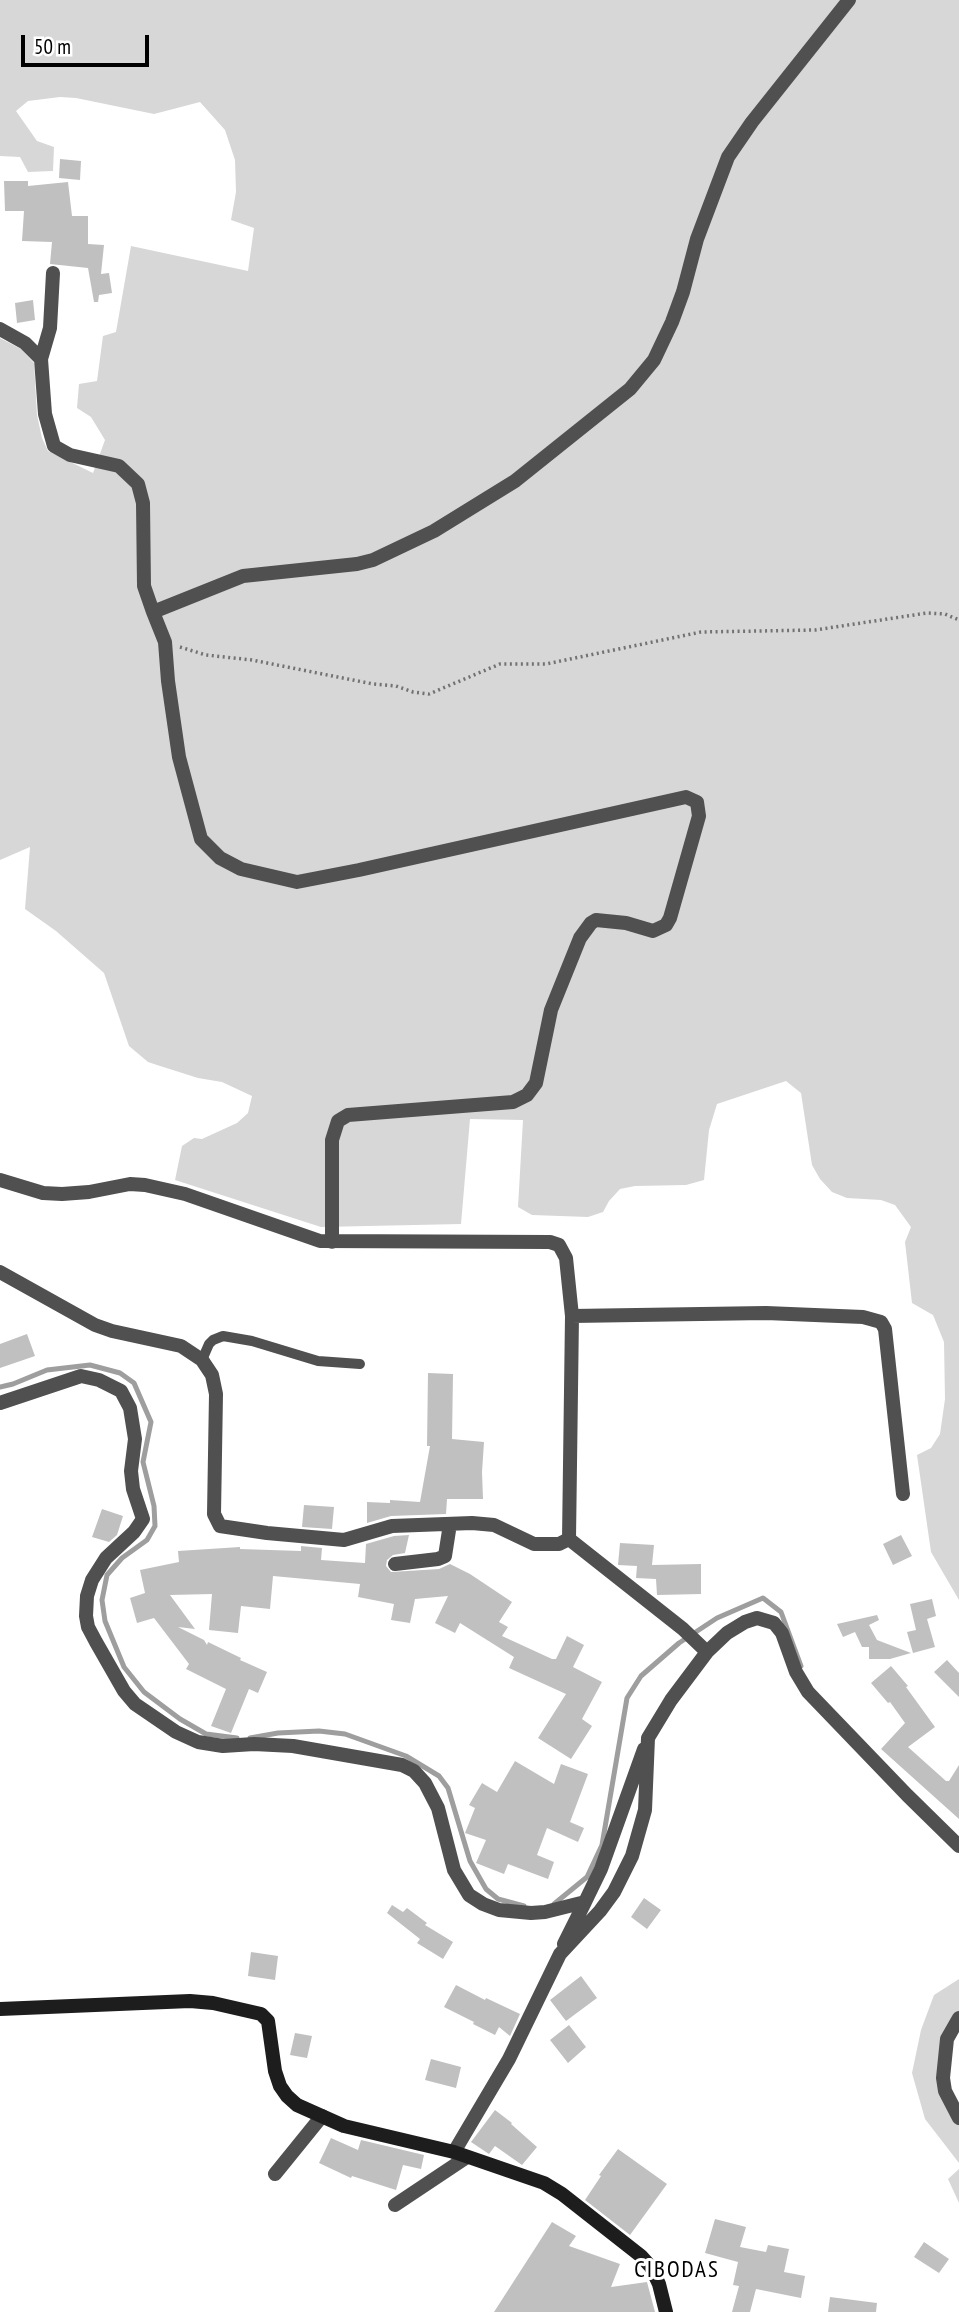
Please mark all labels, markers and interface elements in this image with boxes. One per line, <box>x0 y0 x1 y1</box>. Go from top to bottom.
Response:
scale bar <box>24 21 152 65</box>
text: 50 m <box>34 33 71 60</box>
district label: CIBODAS <box>635 2256 719 2284</box>

